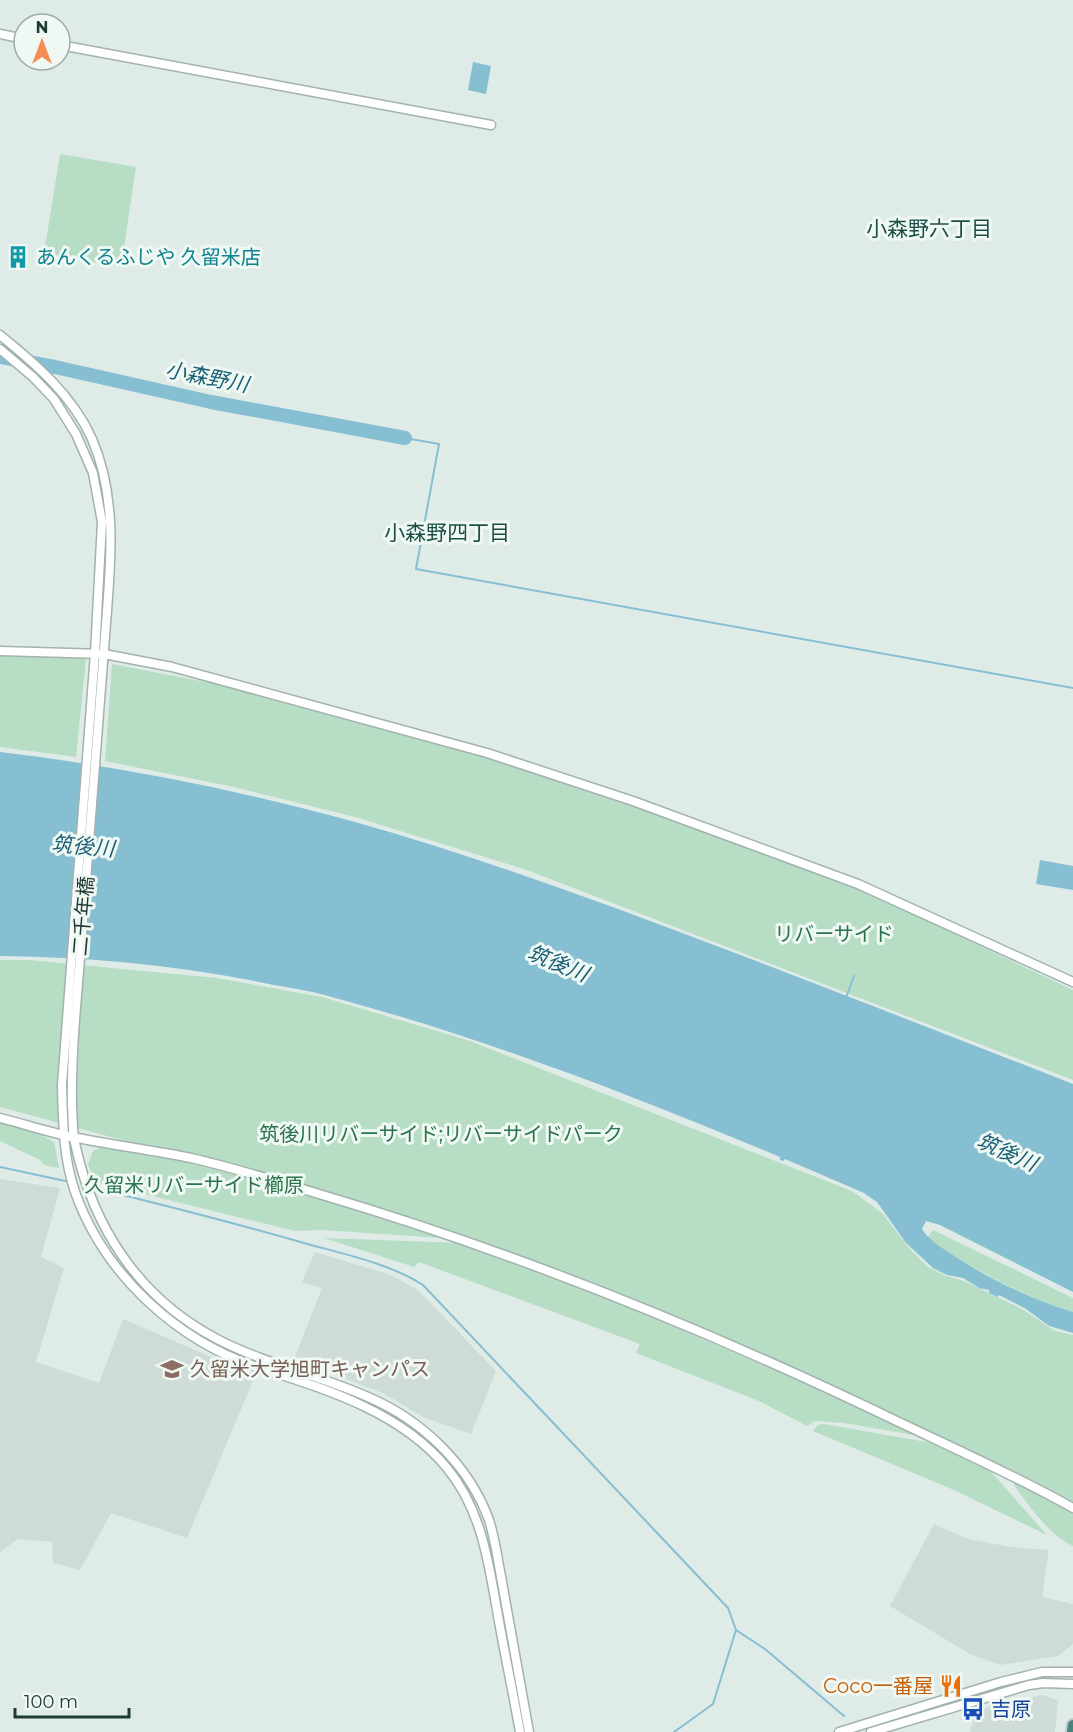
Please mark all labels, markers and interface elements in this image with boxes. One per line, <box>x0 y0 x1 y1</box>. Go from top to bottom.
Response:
north arrow <box>12 12 72 72</box>
text: N <box>36 18 48 37</box>
district label: 小森野六丁目 <box>866 216 992 241</box>
building icon: あんくるふじや 久留米店 <box>5 244 31 270</box>
place label: あんくるふじや 久留米店 <box>36 245 261 269</box>
water label: 小森野川 <box>163 357 253 398</box>
district label: 小森野四丁目 <box>384 520 510 545</box>
water label: 筑後川 <box>51 831 117 861</box>
street label: 二千年橋 <box>68 875 98 957</box>
park label: リバーサイド <box>774 922 894 946</box>
water label: 筑後川 <box>524 940 594 987</box>
park label: 筑後川リバーサイド;リバーサイドパーク <box>259 1122 623 1146</box>
water label: 筑後川 <box>973 1128 1043 1177</box>
park label: 久留米リバーサイド櫛原 <box>84 1173 304 1197</box>
school or university icon: 久留米大学旭町キャンパス <box>159 1356 185 1382</box>
place label: 久留米大学旭町キャンパス <box>190 1357 430 1381</box>
restaurant icon: Coco一番屋 <box>938 1673 964 1699</box>
place label: Coco一番屋 <box>823 1674 933 1698</box>
scale bar <box>15 1681 129 1719</box>
text: 100 m <box>24 1691 78 1713</box>
bus stop icon: 吉原 <box>960 1696 986 1722</box>
place label: 吉原 <box>991 1697 1031 1721</box>

